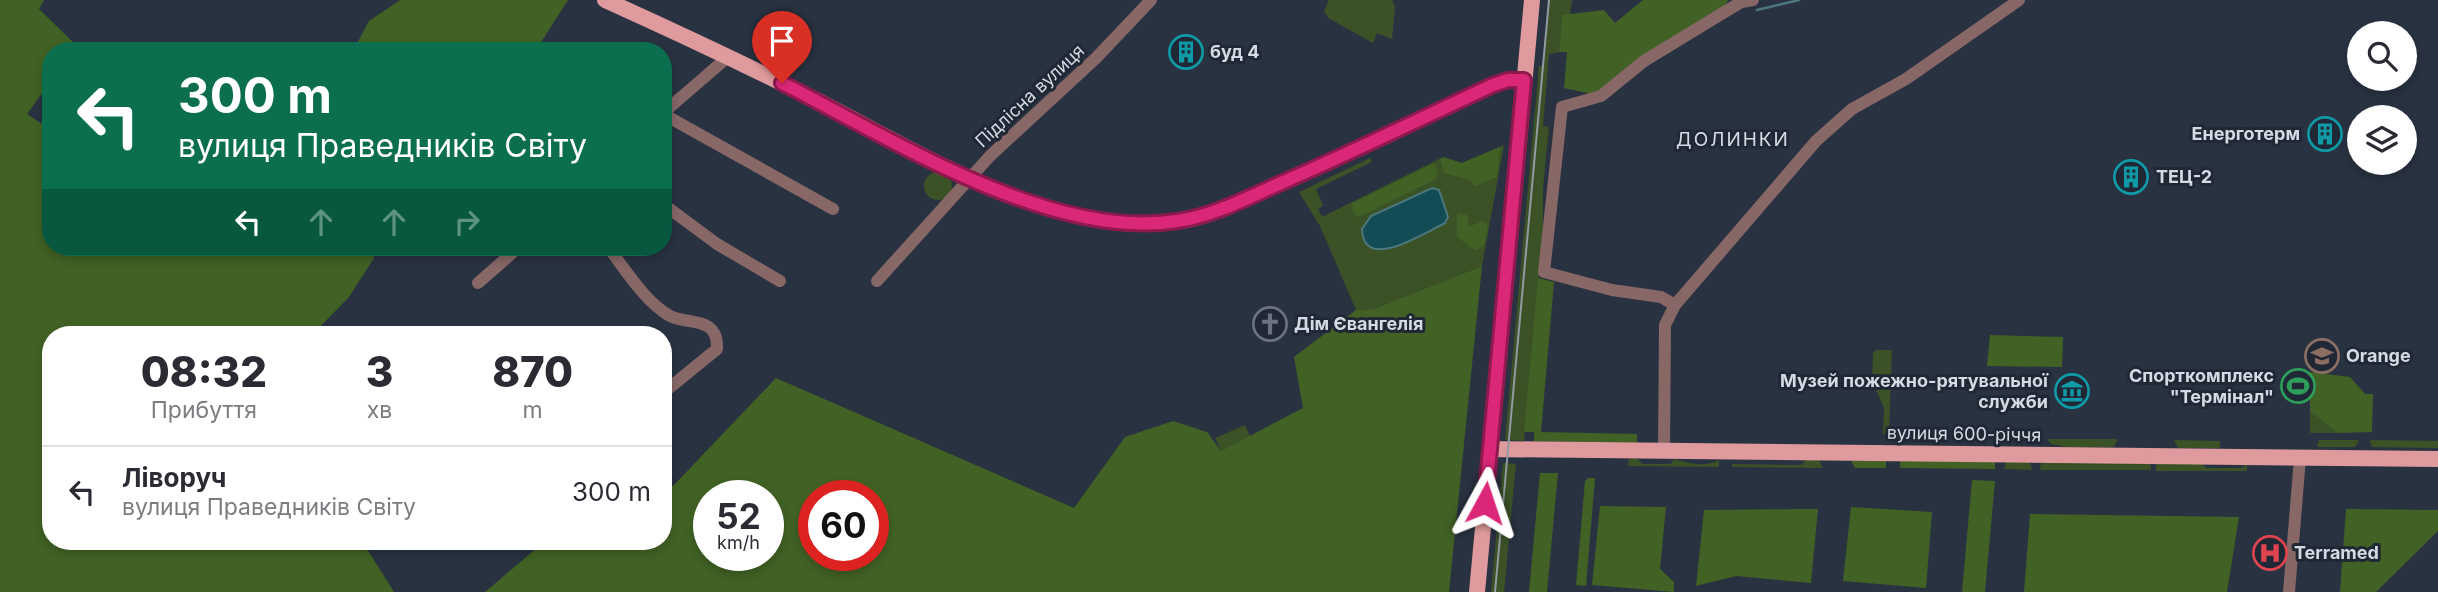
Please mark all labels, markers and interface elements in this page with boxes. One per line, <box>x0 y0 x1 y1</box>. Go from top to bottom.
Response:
pin <box>752 11 812 83</box>
map controls <box>2347 21 2417 175</box>
button: search <box>2347 21 2417 91</box>
icon: arrive <box>763 22 801 60</box>
building icon: буд 4 <box>1167 33 1205 71</box>
street label: Підлісна вулиця <box>971 40 1088 151</box>
place label: буд 4 <box>1210 41 1260 62</box>
text: 300 m <box>178 66 332 125</box>
icon: left <box>63 70 154 161</box>
button: layers <box>2347 105 2417 175</box>
building icon: Енерготерм <box>2306 115 2344 153</box>
place label: Енерготерм <box>2192 123 2300 144</box>
text: вулиця Праведників Світу <box>178 126 587 165</box>
district label: ДОЛИНКИ <box>1676 128 1790 151</box>
building icon: ТЕЦ-2 <box>2112 158 2150 196</box>
place label: ТЕЦ-2 <box>2156 166 2212 187</box>
icon: left <box>229 203 267 241</box>
icon: ahead <box>302 203 340 241</box>
icon: ahead <box>375 203 413 241</box>
icon: right <box>448 203 486 241</box>
church icon: Дім Євангелія <box>1251 305 1289 343</box>
place label: Дім Євангелія <box>1294 313 1423 334</box>
school or university icon: Orange <box>2303 337 2341 375</box>
place label: Orange <box>2346 345 2411 366</box>
text: 08:32 <box>141 346 267 397</box>
text: 3 <box>366 346 393 397</box>
text: 870 <box>492 346 573 397</box>
place label: Спорткомплекс "Термінал" <box>2129 365 2274 407</box>
sports icon: Спорткомплекс "Термінал" <box>2279 367 2317 405</box>
place label: Музей пожежно-рятувальної служби <box>1780 370 2049 412</box>
museum icon: Музей пожежно-рятувальної служби <box>2053 372 2091 410</box>
text: Прибуття <box>151 396 257 424</box>
text: хв <box>367 396 392 424</box>
text: m <box>523 396 543 424</box>
street label: вулиця 600-річчя <box>1887 422 2041 445</box>
text: Ліворуч <box>122 462 226 493</box>
position arrow <box>1448 466 1522 540</box>
icon: left <box>63 473 101 511</box>
text: 300 m <box>572 476 651 507</box>
speed limit sign: 60 <box>798 480 889 571</box>
text: вулиця Праведників Світу <box>122 493 416 521</box>
text: 52 <box>716 495 761 537</box>
text: km/h <box>717 532 760 553</box>
hospital icon: Terramed <box>2251 534 2289 572</box>
place label: Terramed <box>2294 542 2379 563</box>

